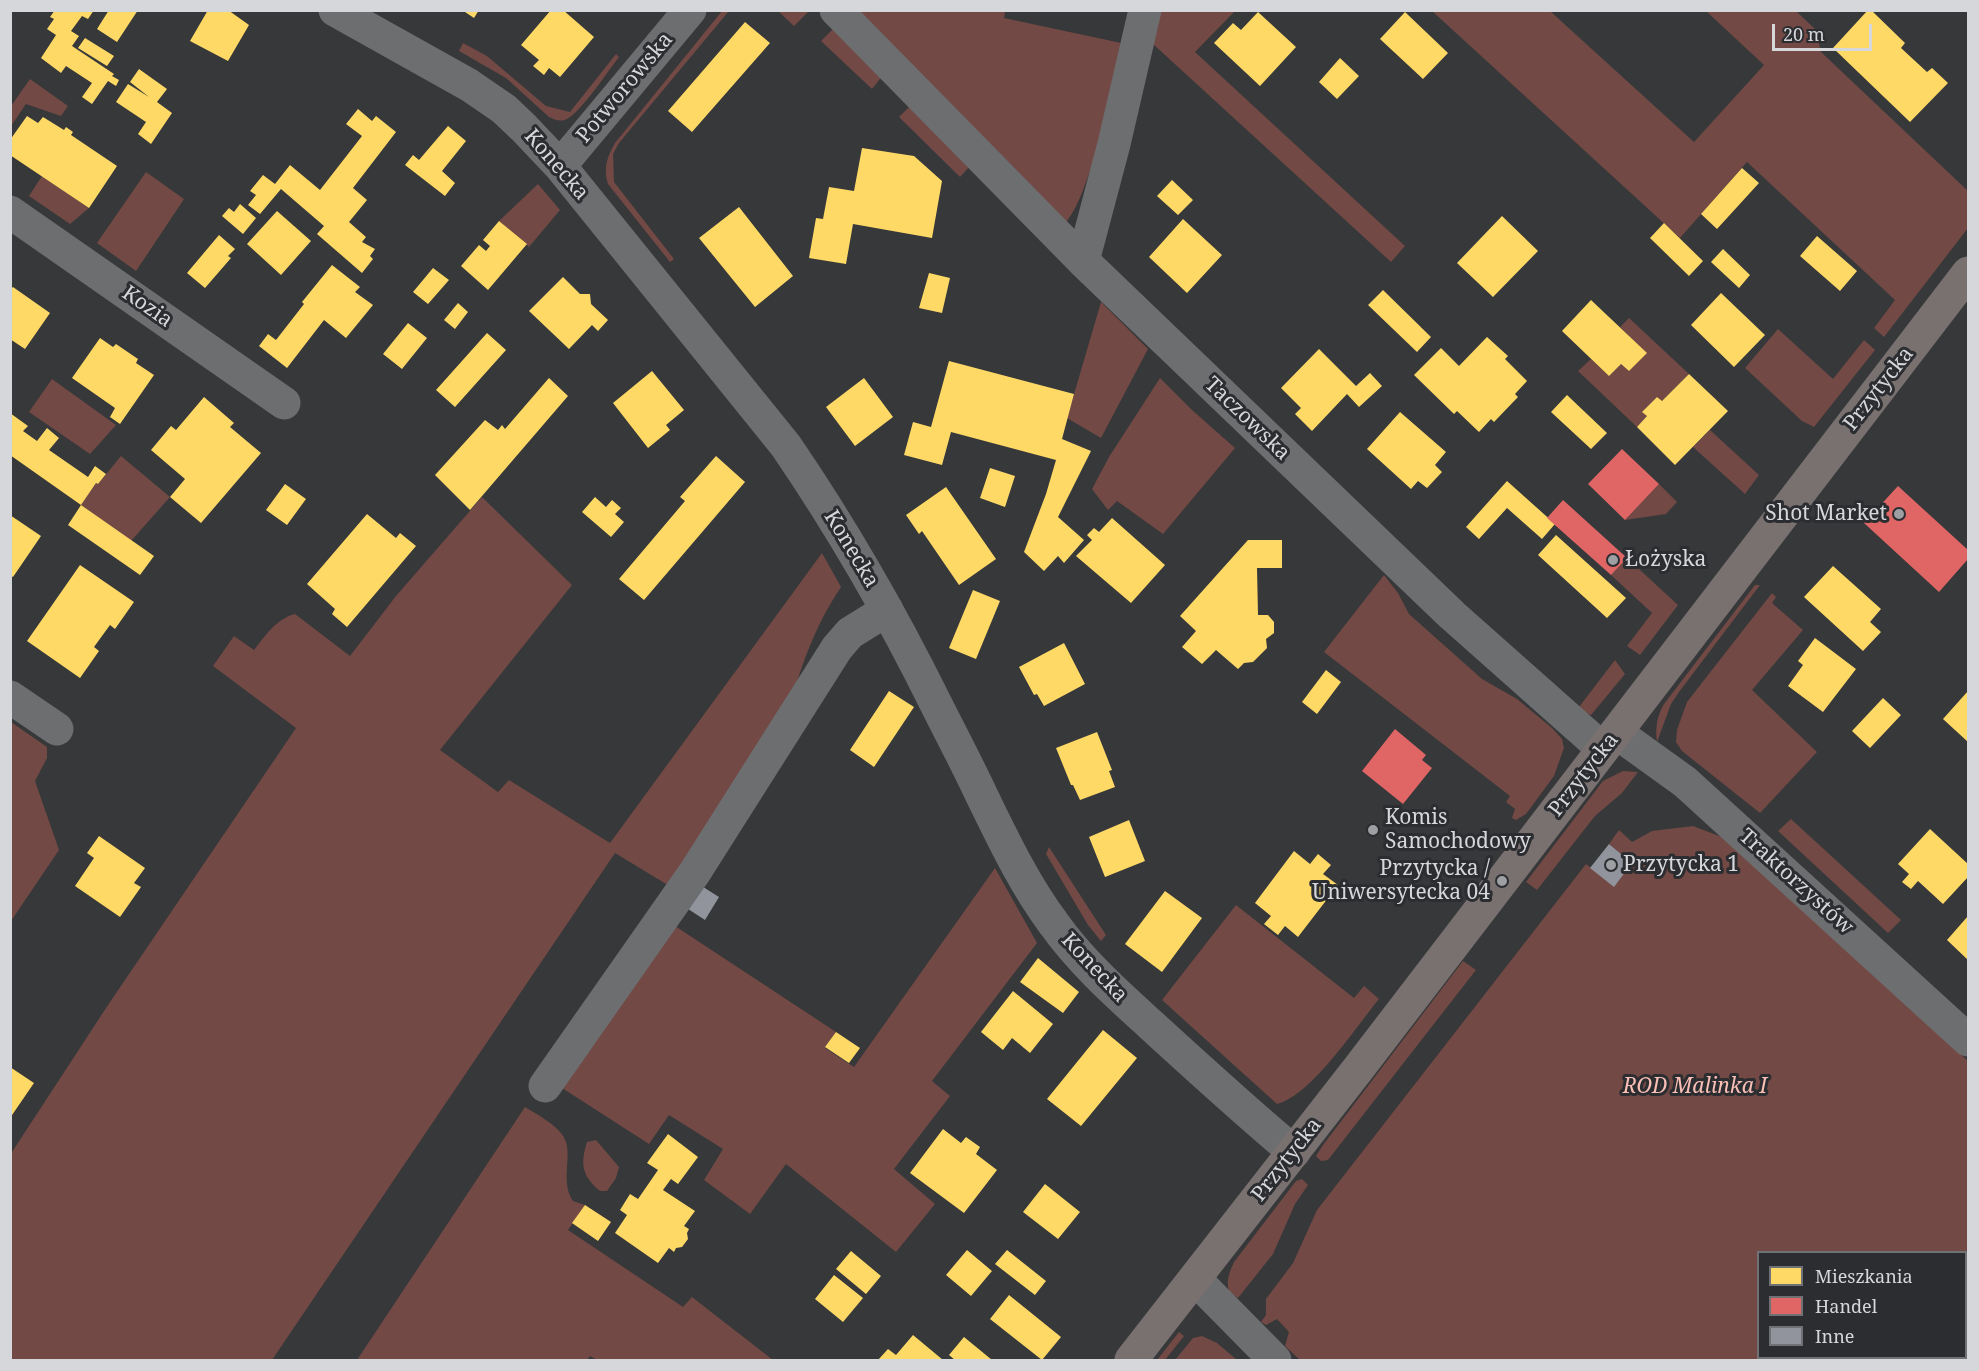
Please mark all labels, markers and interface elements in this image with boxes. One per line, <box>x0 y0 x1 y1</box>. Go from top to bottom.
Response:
scale bar <box>1775 12 1876 50</box>
text: 20 m <box>1783 22 1825 46</box>
street label: Potworowska <box>572 28 678 148</box>
street label: Konecka <box>518 124 594 206</box>
street label: Kozia <box>117 281 177 333</box>
street label: Przytycka <box>1839 342 1919 436</box>
street label: Taczowska <box>1199 372 1295 466</box>
place label: Shot Market <box>1765 501 1887 527</box>
street label: Konecka <box>818 506 884 592</box>
marker: Shot Market <box>1892 507 1906 521</box>
place label: Łożyska <box>1625 547 1706 573</box>
marker: Łożyska <box>1606 553 1620 567</box>
street label: Przytycka <box>1544 728 1624 822</box>
place label: Komis Samochodowy <box>1385 805 1531 855</box>
marker: Komis Samochodowy <box>1366 823 1380 837</box>
street label: Traktorzystów <box>1733 824 1859 940</box>
place label: Przytycka 1 <box>1623 852 1739 878</box>
place label: Przytycka / Uniwersytecka 04 <box>1312 856 1490 906</box>
marker: Przytycka 1 <box>1604 858 1618 872</box>
marker: Przytycka / Uniwersytecka 04 <box>1495 874 1509 888</box>
street label: Konecka <box>1056 928 1132 1008</box>
park label: ROD Malinka I <box>1623 1074 1767 1100</box>
street label: Przytycka <box>1247 1113 1327 1207</box>
legend <box>1757 1251 1967 1359</box>
text: Mieszkania <box>1815 1264 1913 1288</box>
text: Handel <box>1815 1294 1877 1318</box>
text: Inne <box>1815 1324 1854 1348</box>

